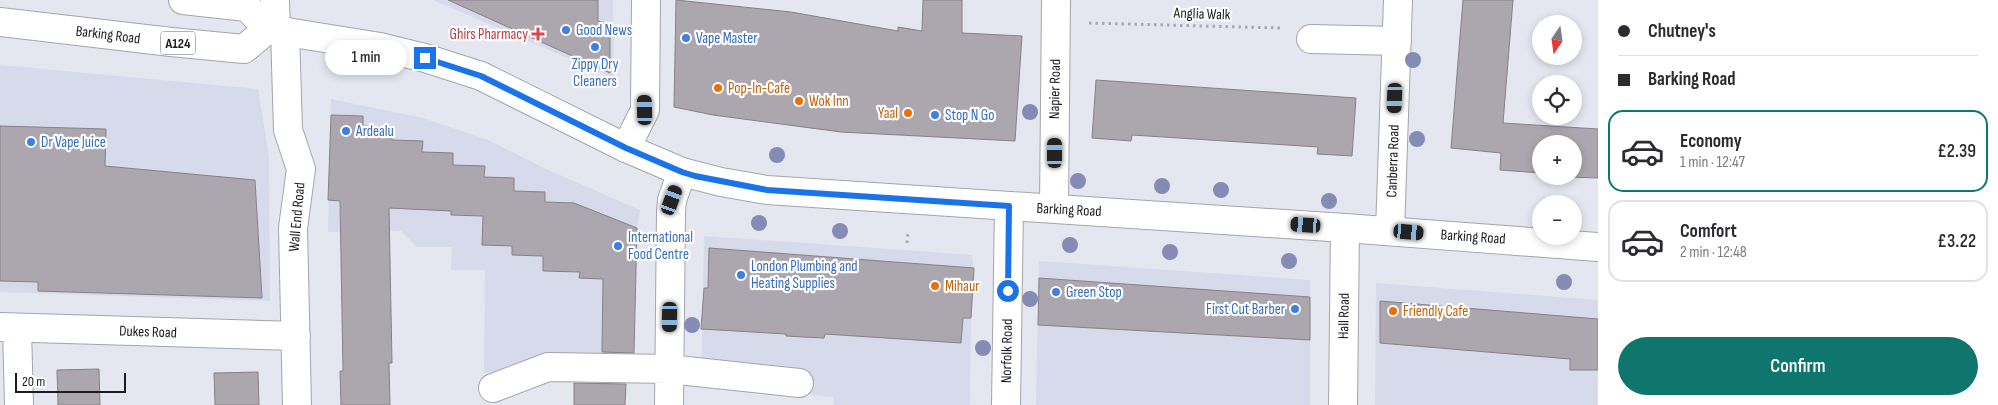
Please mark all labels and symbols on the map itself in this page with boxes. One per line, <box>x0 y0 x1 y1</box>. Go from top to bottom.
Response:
street label: Anglia Walk <box>1172 3 1231 24</box>
north arrow <box>1532 15 1582 65</box>
place label: Good News <box>576 21 632 40</box>
street label: Barking Road <box>75 22 141 48</box>
marker: Good News <box>560 24 572 36</box>
place label: Ghirs Pharmacy <box>449 25 528 44</box>
marker: Ghirs Pharmacy <box>532 28 544 40</box>
place label: Vape Master <box>696 29 758 48</box>
road number: A124 <box>160 32 196 54</box>
marker: Vape Master <box>680 32 692 44</box>
callout: 1 min <box>325 40 408 76</box>
marker: Zippy Dry Cleaners <box>589 41 601 53</box>
route end <box>414 47 436 69</box>
place label: Zippy Dry Cleaners <box>571 55 619 91</box>
street label: Napier Road <box>1045 59 1065 119</box>
place label: Pop-In-Cafe <box>728 79 790 98</box>
marker: Pop-In-Cafe <box>712 82 724 94</box>
car <box>1386 83 1403 113</box>
place label: Wok Inn <box>809 92 849 111</box>
car <box>637 95 652 125</box>
marker: Wok Inn <box>793 95 805 107</box>
place label: Yaal <box>878 104 898 123</box>
place label: Stop N Go <box>945 106 994 125</box>
marker: Yaal <box>902 107 914 119</box>
marker: Stop N Go <box>929 109 941 121</box>
place label: Ardealu <box>355 122 394 141</box>
street label: Canberra Road <box>1382 124 1404 198</box>
marker: Ardealu <box>340 125 352 137</box>
place label: Dr Vape Juice <box>41 133 106 152</box>
marker: Dr Vape Juice <box>25 136 37 148</box>
car <box>1047 138 1062 168</box>
street label: Wall End Road <box>285 182 309 252</box>
car <box>659 183 684 217</box>
street label: Barking Road <box>1036 199 1102 221</box>
car <box>1290 216 1321 234</box>
car <box>1393 223 1424 241</box>
street label: Barking Road <box>1440 225 1506 249</box>
place label: International Food Centre <box>628 228 693 264</box>
marker: International Food Centre <box>612 240 624 252</box>
place label: London Plumbing and Heating Supplies <box>751 257 858 293</box>
marker: London Plumbing and Heating Supplies <box>735 269 747 281</box>
place label: Mihaur <box>945 277 980 296</box>
marker: Mihaur <box>929 280 941 292</box>
route start <box>997 280 1019 302</box>
place label: Green Stop <box>1066 283 1122 302</box>
marker: Green Stop <box>1050 286 1062 298</box>
street label: Hall Road <box>1334 293 1354 339</box>
place label: First Cut Barber <box>1206 300 1286 319</box>
car <box>662 302 677 332</box>
place label: Friendly Cafe <box>1403 302 1468 321</box>
marker: First Cut Barber <box>1289 303 1301 315</box>
marker: Friendly Cafe <box>1387 305 1399 317</box>
street label: Norfolk Road <box>997 319 1017 383</box>
street label: Dukes Road <box>119 321 177 343</box>
scale bar <box>15 370 126 393</box>

